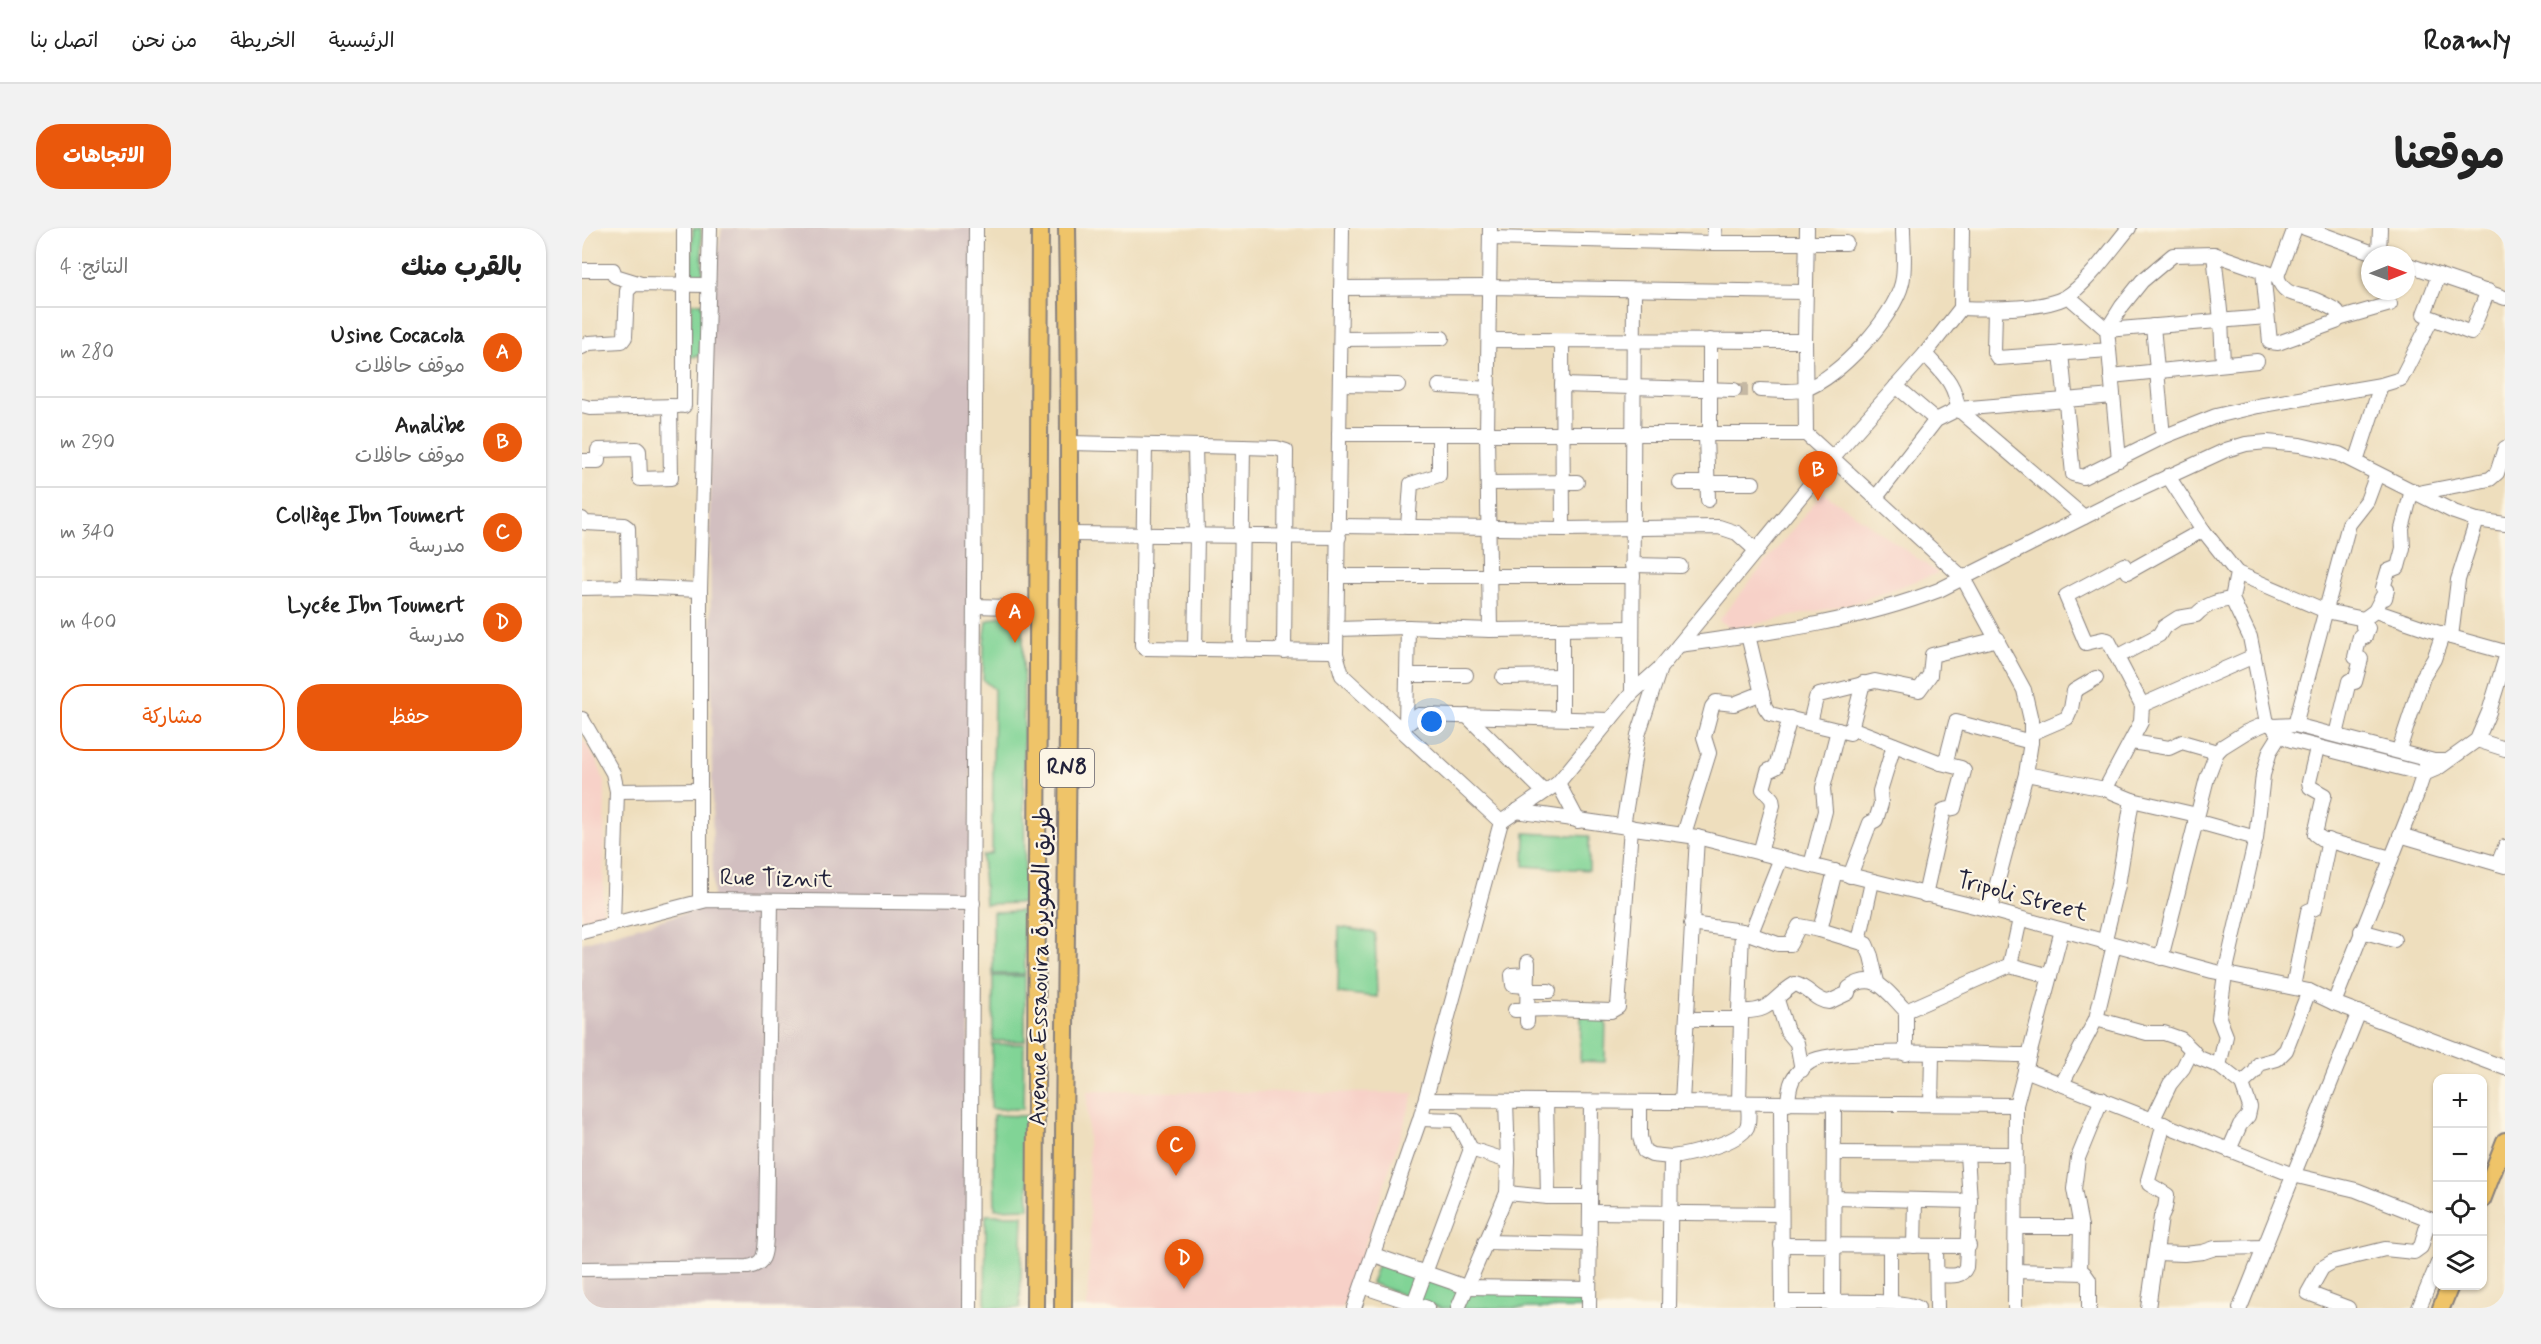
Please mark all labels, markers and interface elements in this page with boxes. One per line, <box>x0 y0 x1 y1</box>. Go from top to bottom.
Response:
text: Roamly <box>2423 23 2511 60</box>
text: اتصل بنا <box>30 27 98 55</box>
text: من نحن <box>131 27 197 55</box>
text: الخريطة <box>230 27 296 55</box>
text: الرئيسية <box>329 27 395 55</box>
button: الاتجاهات <box>36 124 171 189</box>
text: موقعنا <box>2394 129 2505 184</box>
north arrow <box>2361 246 2415 300</box>
text: بالقرب منك <box>401 251 522 285</box>
text: النتائج: 4 <box>60 254 129 281</box>
text: Usine Cocacola <box>331 322 465 350</box>
text: 280 m <box>60 339 114 366</box>
text: A <box>496 339 509 366</box>
text: موقف حافلات <box>355 353 465 380</box>
text: Analibe <box>395 412 465 440</box>
text: 290 m <box>60 429 115 456</box>
text: B <box>496 429 509 456</box>
text: موقف حافلات <box>355 443 465 470</box>
pin: B <box>1798 452 1838 501</box>
text: Collège Ibn Toumert <box>275 502 465 530</box>
text: 340 m <box>60 519 115 546</box>
text: C <box>495 519 510 546</box>
text: مدرسة <box>409 533 465 560</box>
text: Lycée Ibn Toumert <box>287 592 465 620</box>
pin: A <box>996 594 1034 643</box>
text: 400 m <box>60 609 116 636</box>
text: D <box>496 609 509 636</box>
text: مدرسة <box>409 623 465 650</box>
button: مشاركة <box>60 684 285 751</box>
button: حفظ <box>297 684 522 751</box>
your location <box>1417 707 1446 736</box>
road number: RN8 <box>1040 749 1094 787</box>
street label: Avenue Essaouira طريق الصويرة <box>1023 806 1059 1126</box>
street label: Rue Tiznit <box>719 863 833 895</box>
street label: Tripoli Street <box>1953 865 2091 929</box>
map controls <box>2433 1074 2487 1290</box>
button: + <box>2433 1074 2487 1128</box>
pin: C <box>1156 1126 1196 1176</box>
button: − <box>2433 1128 2487 1182</box>
button: locate <box>2433 1182 2487 1236</box>
button: layers <box>2433 1236 2487 1290</box>
pin: D <box>1164 1240 1204 1289</box>

